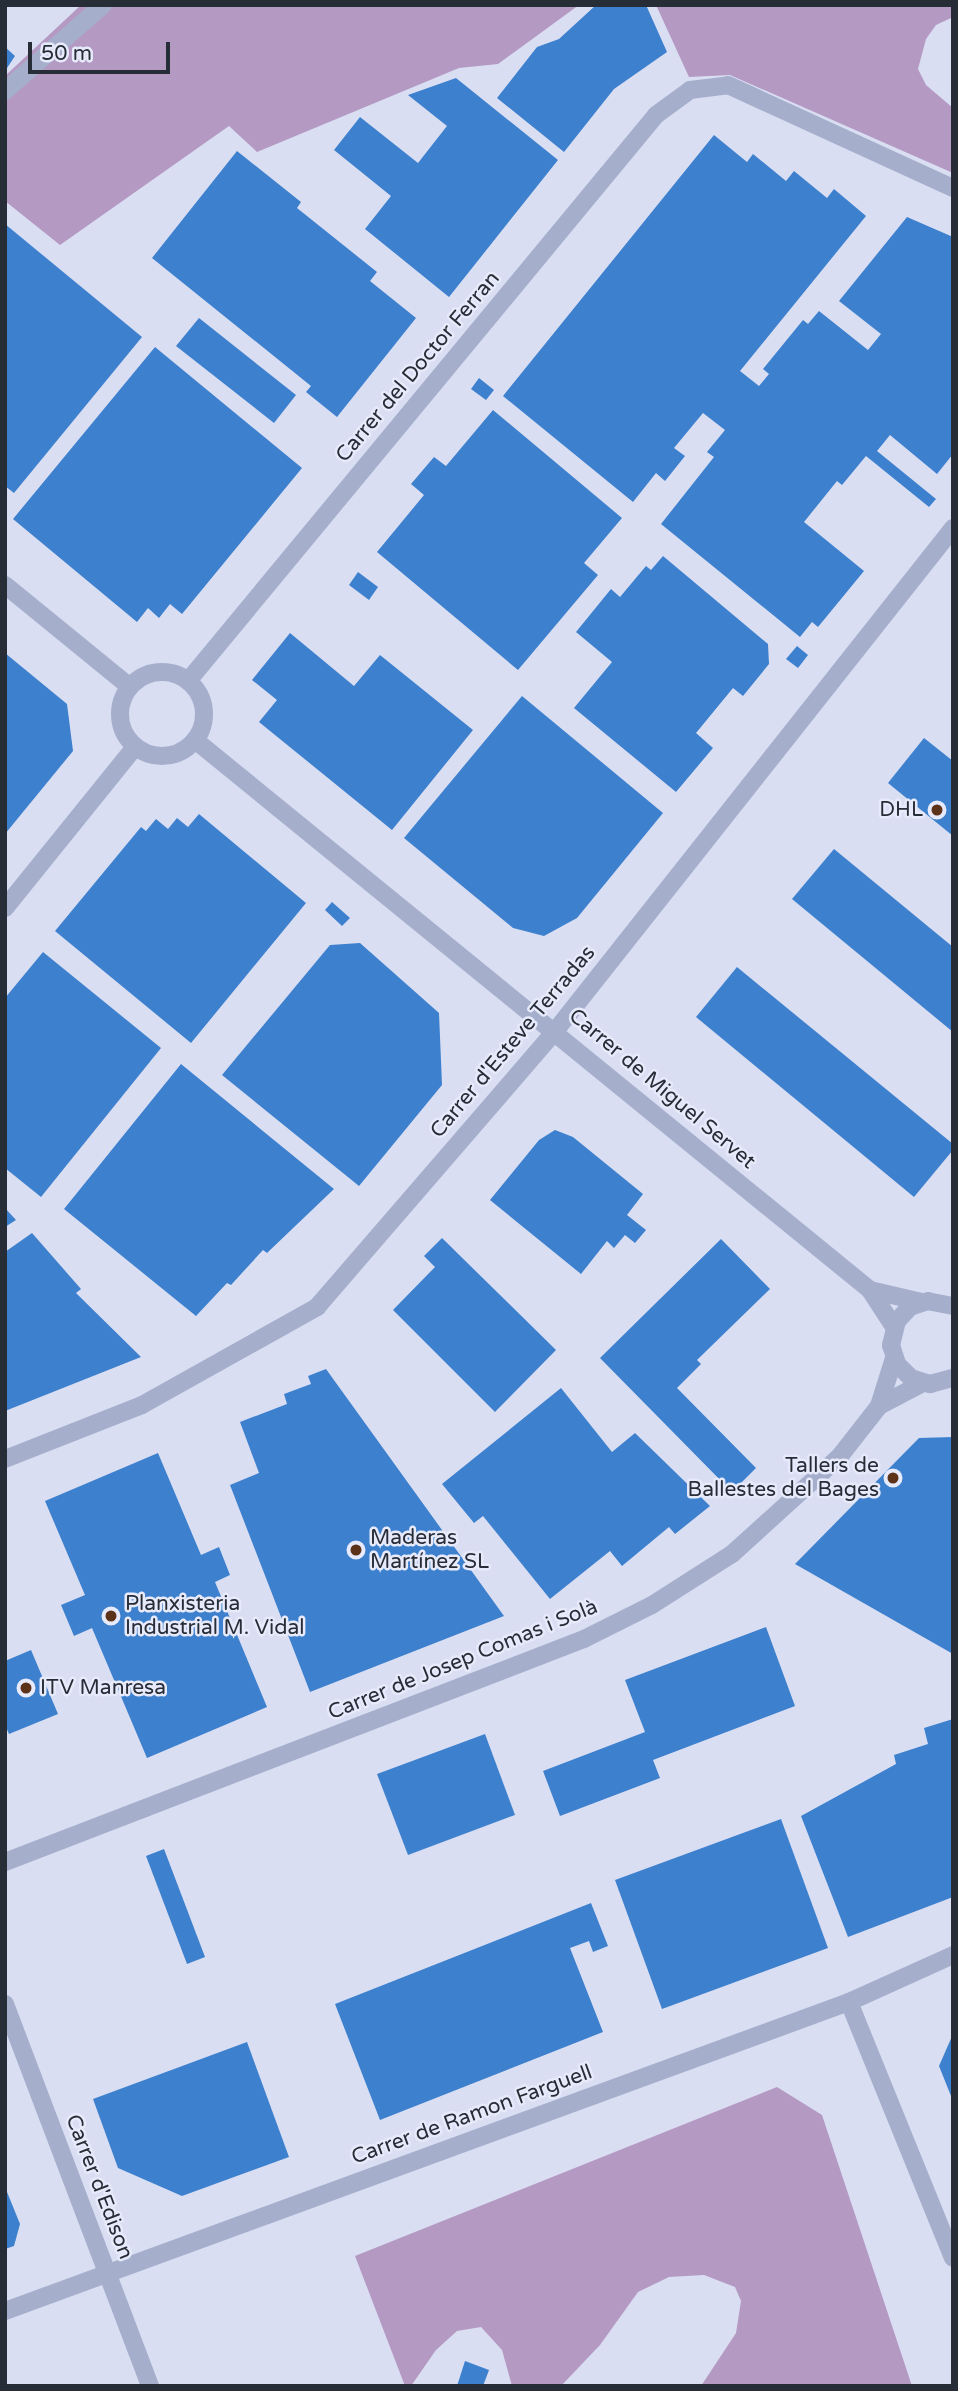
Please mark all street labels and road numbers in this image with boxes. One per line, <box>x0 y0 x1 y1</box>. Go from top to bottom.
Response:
street label: Carrer del Doctor Ferran <box>331 266 505 468</box>
street label: Carrer d'Esteve Terradas <box>425 941 601 1143</box>
street label: Carrer de Miguel Servet <box>564 1004 760 1174</box>
street label: Carrer de Josep Comas i Solà <box>325 1594 601 1726</box>
street label: Carrer de Ramon Farguell <box>348 2060 596 2170</box>
street label: Carrer d'Edison <box>60 2111 138 2263</box>

